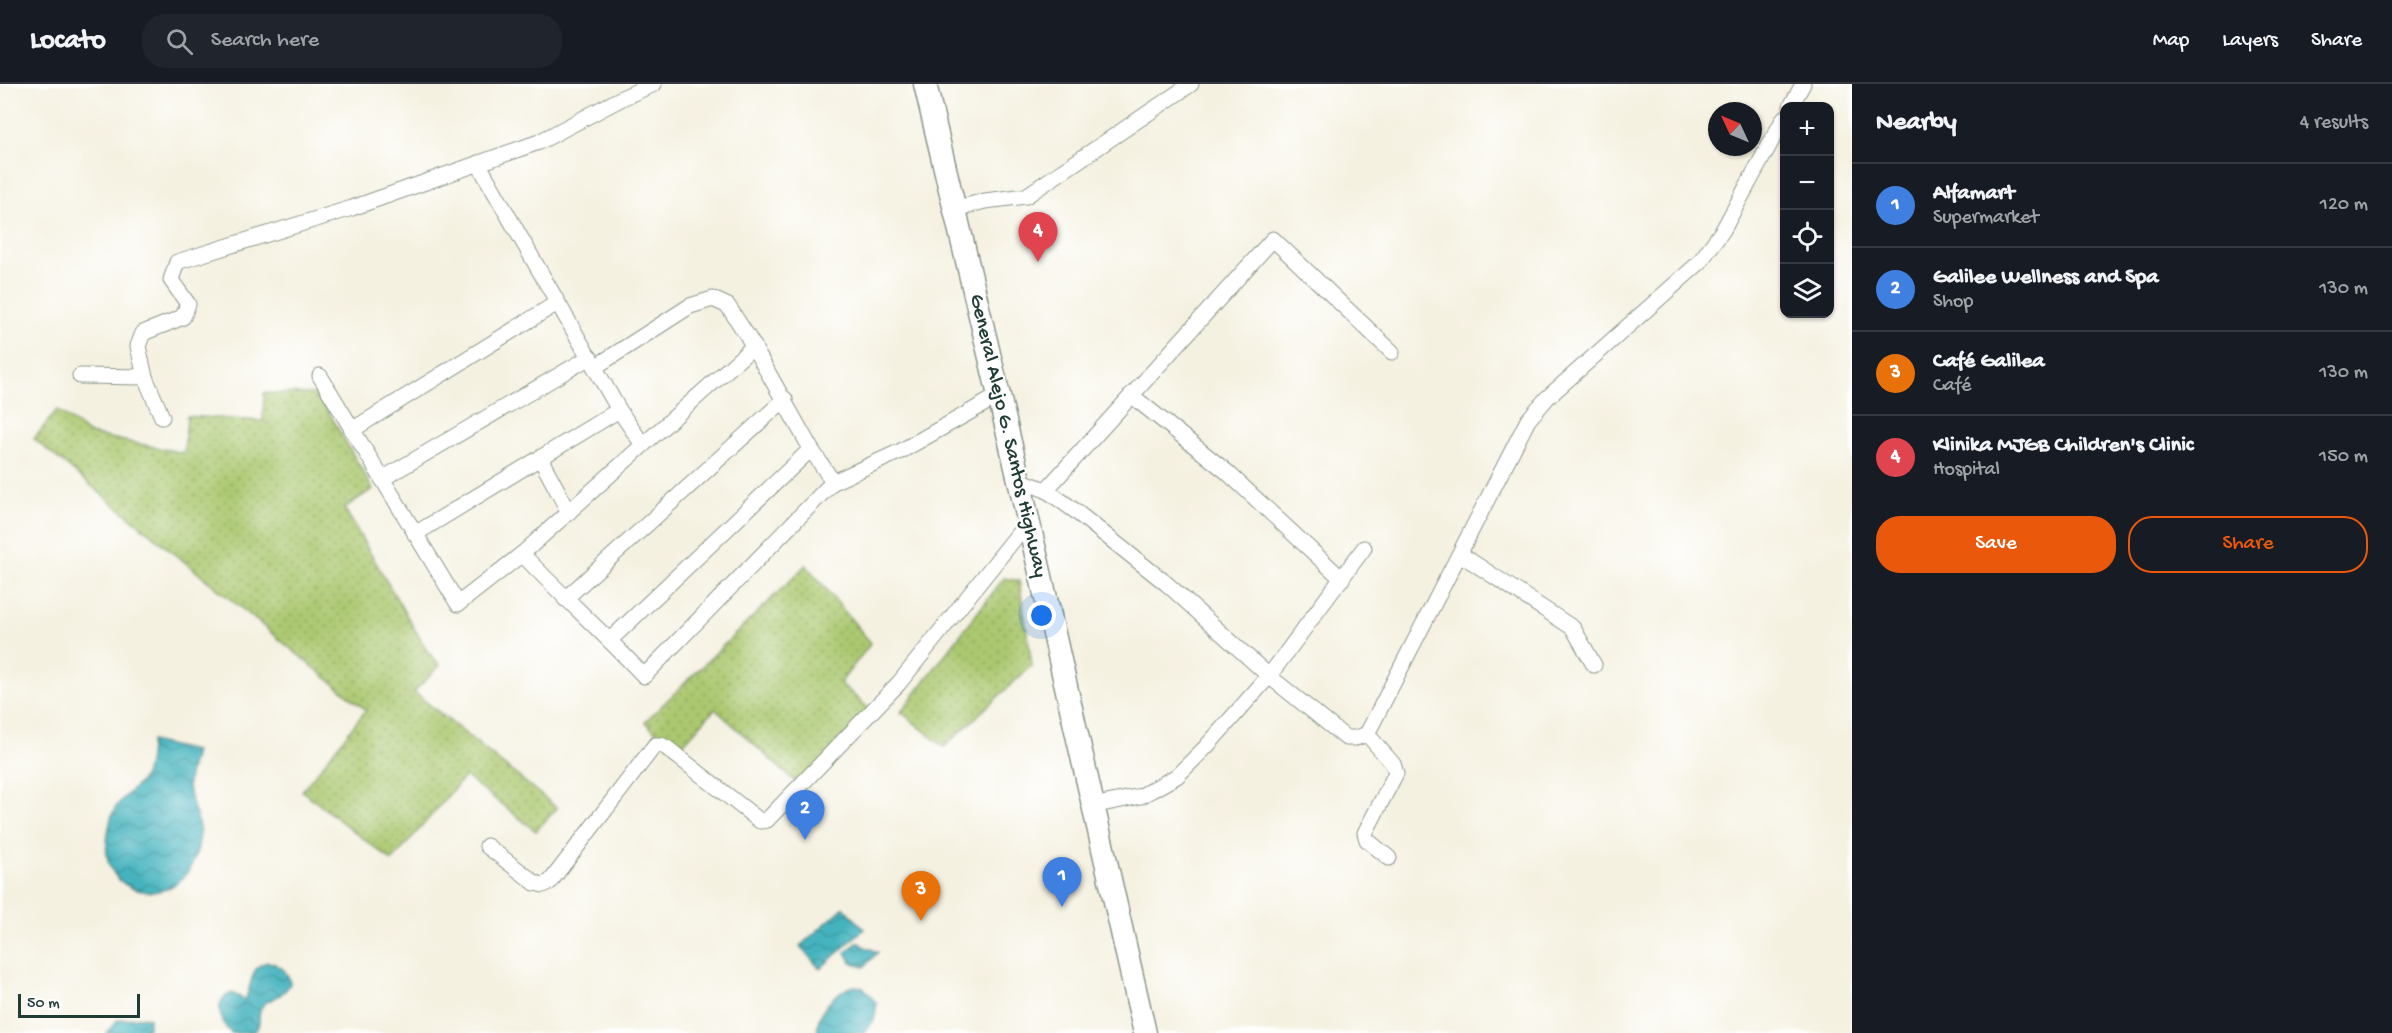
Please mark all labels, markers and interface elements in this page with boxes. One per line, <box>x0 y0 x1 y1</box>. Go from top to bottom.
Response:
search box <box>142 14 562 68</box>
text: Locato <box>30 25 106 58</box>
icon: search <box>163 25 196 58</box>
text: Search here <box>211 28 319 54</box>
text: Map <box>2153 29 2189 54</box>
text: Layers <box>2222 29 2278 54</box>
text: Share <box>2311 29 2362 54</box>
north arrow <box>1708 102 1762 156</box>
map controls <box>1780 102 1834 318</box>
button: + <box>1780 102 1834 156</box>
text: Nearby <box>1876 108 1957 139</box>
text: 4 results <box>2300 112 2368 135</box>
button: − <box>1780 156 1834 210</box>
text: Alfamart <box>1933 181 2014 207</box>
text: 1 <box>1891 194 1900 217</box>
text: 120 m <box>2320 194 2368 217</box>
text: Supermarket <box>1933 207 2039 230</box>
button: locate <box>1780 210 1834 264</box>
pin: 4 <box>1018 212 1058 262</box>
button: layers <box>1780 264 1834 318</box>
text: Galilee Wellness and Spa <box>1933 265 2158 291</box>
text: 2 <box>1891 278 1900 301</box>
text: 130 m <box>2319 278 2368 301</box>
text: Shop <box>1933 291 1973 314</box>
street label: General Alejo G. Santos Highway <box>962 292 1052 580</box>
text: Café Galilea <box>1933 349 2045 375</box>
text: 3 <box>1890 362 1901 385</box>
text: 130 m <box>2319 362 2368 385</box>
text: Café <box>1933 375 1971 398</box>
text: Klinika MJGB Children's Clinic <box>1933 433 2193 459</box>
text: 4 <box>1891 446 1900 469</box>
text: 150 m <box>2319 446 2368 469</box>
text: Hospital <box>1933 459 2000 482</box>
button: Save <box>1876 516 2116 573</box>
button: Share <box>2128 516 2368 573</box>
your location <box>1027 601 1056 630</box>
pin: 2 <box>786 790 824 840</box>
pin: 1 <box>1042 858 1082 907</box>
pin: 3 <box>902 872 940 921</box>
scale bar <box>18 991 140 1018</box>
text: 50 m <box>27 995 60 1014</box>

